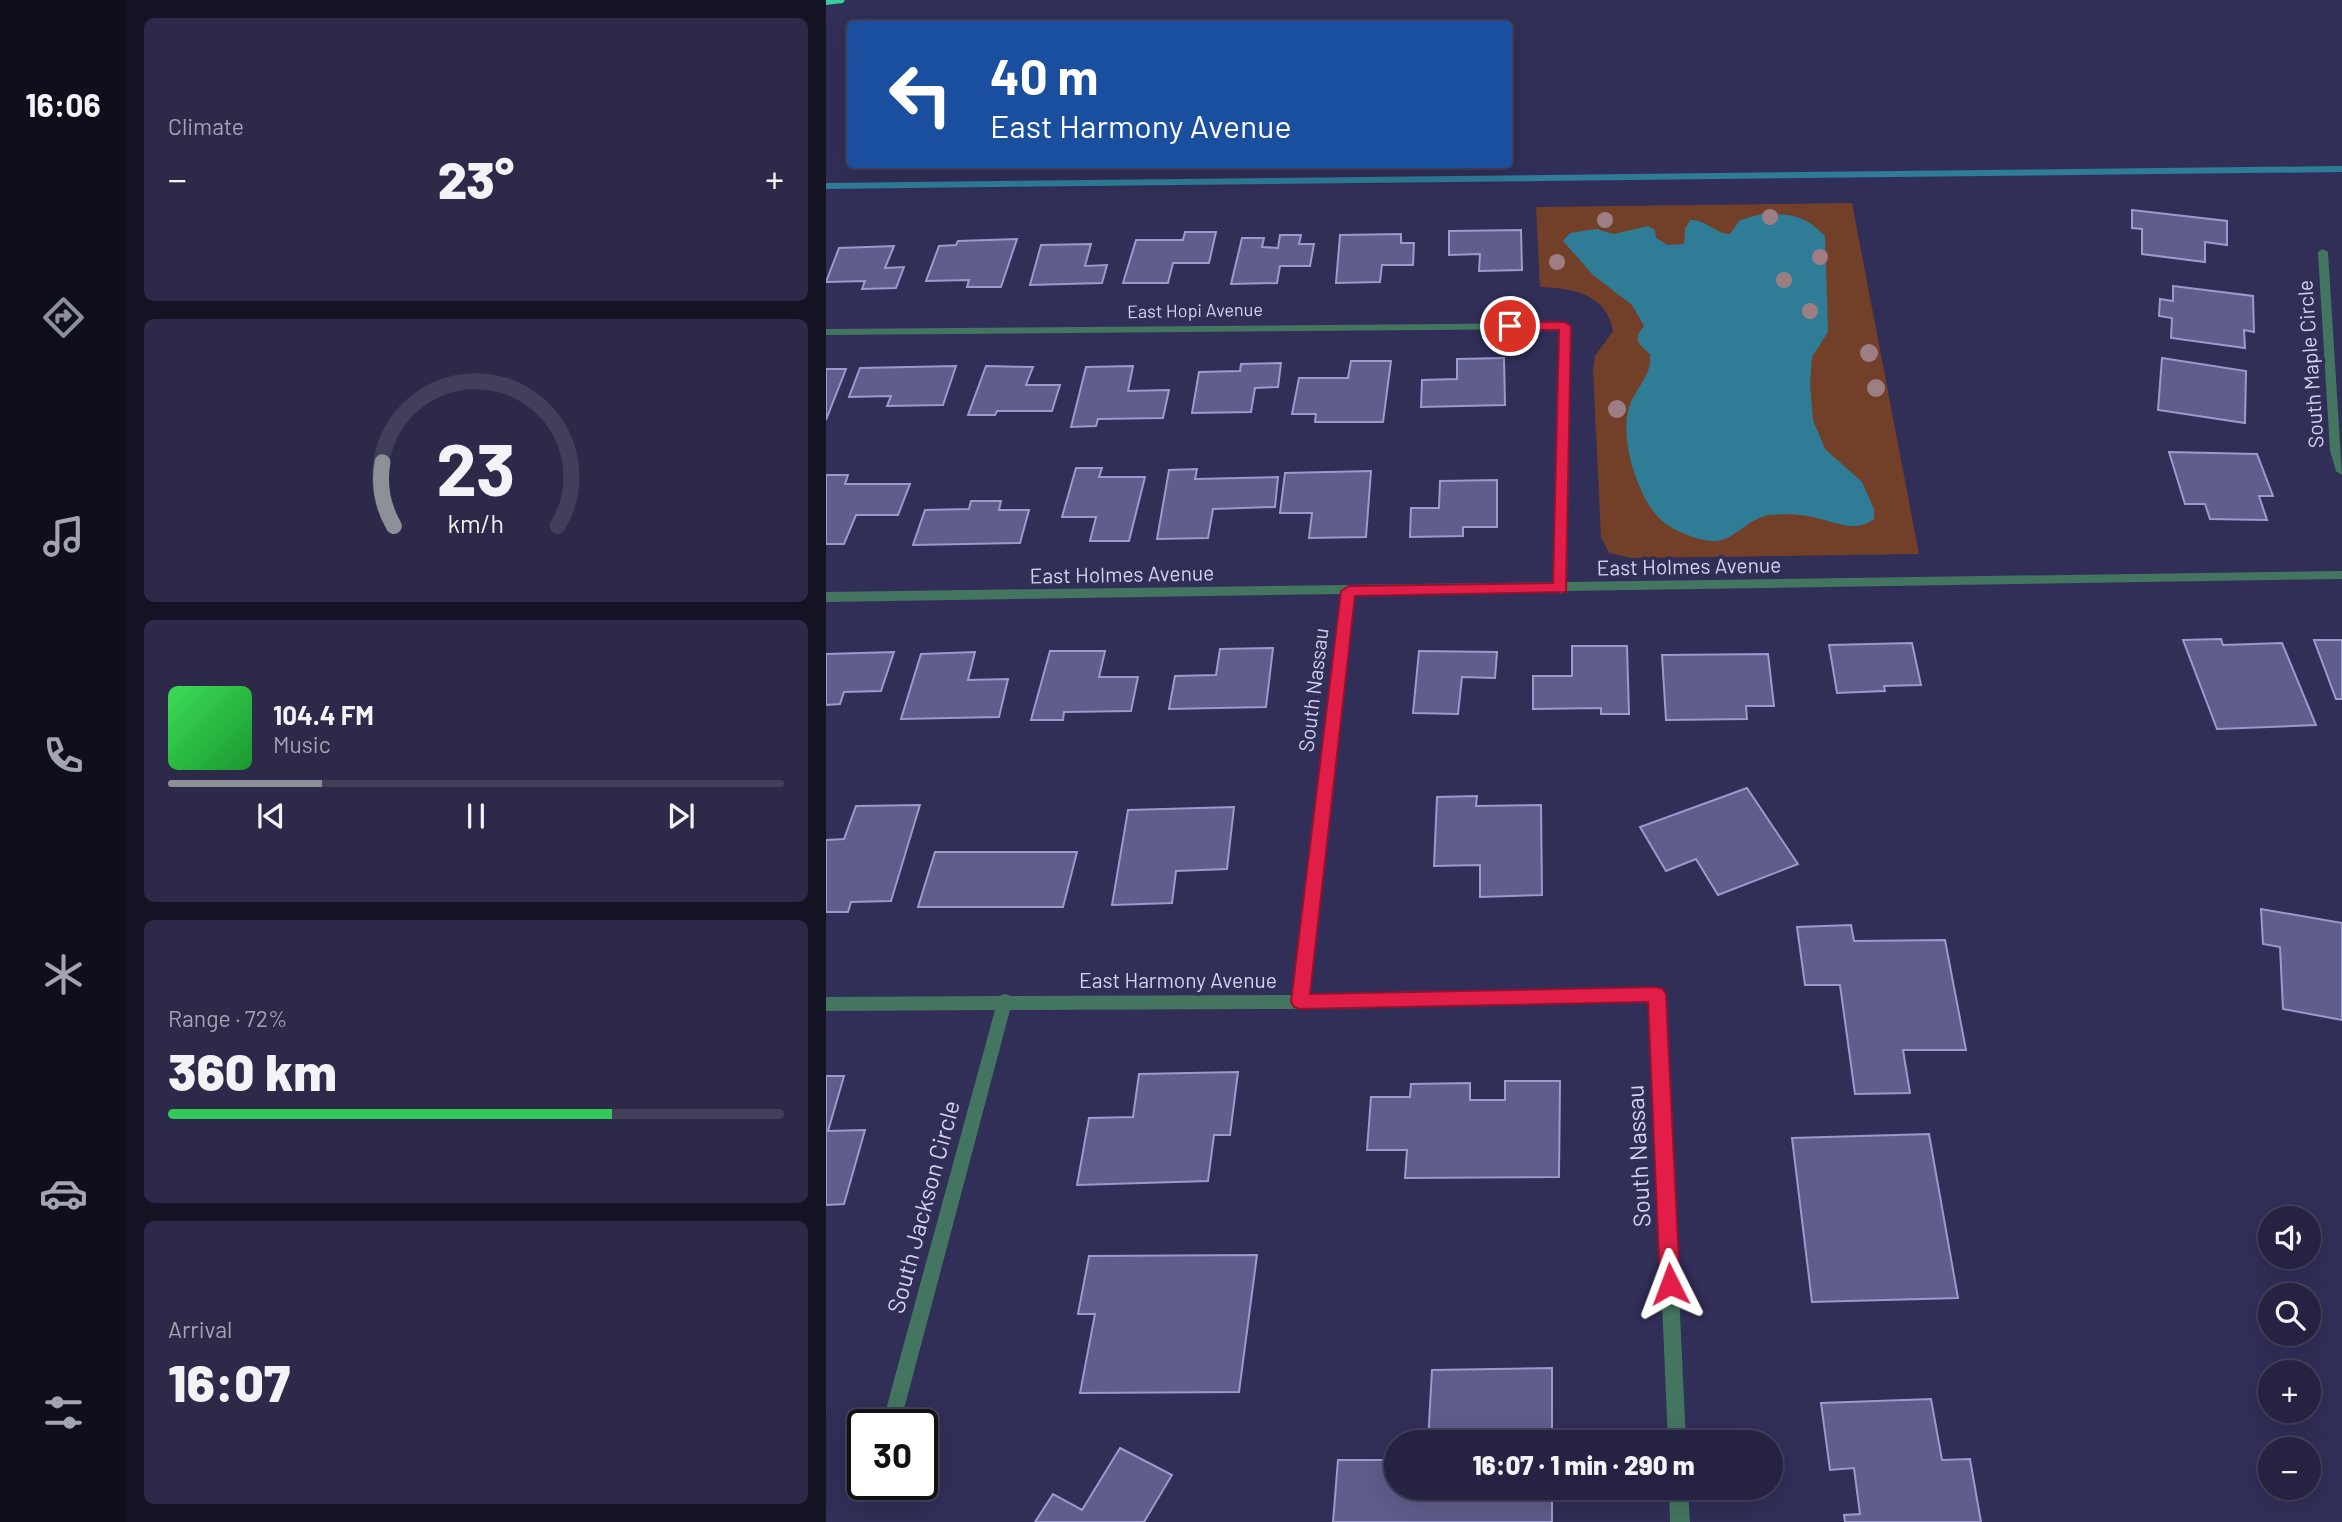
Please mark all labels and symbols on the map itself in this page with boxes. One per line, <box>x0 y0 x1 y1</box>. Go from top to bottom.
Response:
street label: South Maple Circle <box>2291 279 2328 449</box>
pin <box>1480 296 1540 356</box>
street label: East Hopi Avenue <box>1127 298 1263 322</box>
street label: East Holmes Avenue <box>1596 551 1781 580</box>
street label: East Holmes Avenue <box>1029 559 1214 588</box>
street label: South Nassau <box>1292 626 1333 753</box>
street label: East Harmony Avenue <box>1079 967 1277 992</box>
street label: South Nassau <box>1619 1084 1656 1228</box>
street label: South Jackson Circle <box>880 1097 965 1316</box>
position arrow <box>1633 1247 1707 1321</box>
speed limit sign: 30 <box>847 1409 938 1500</box>

